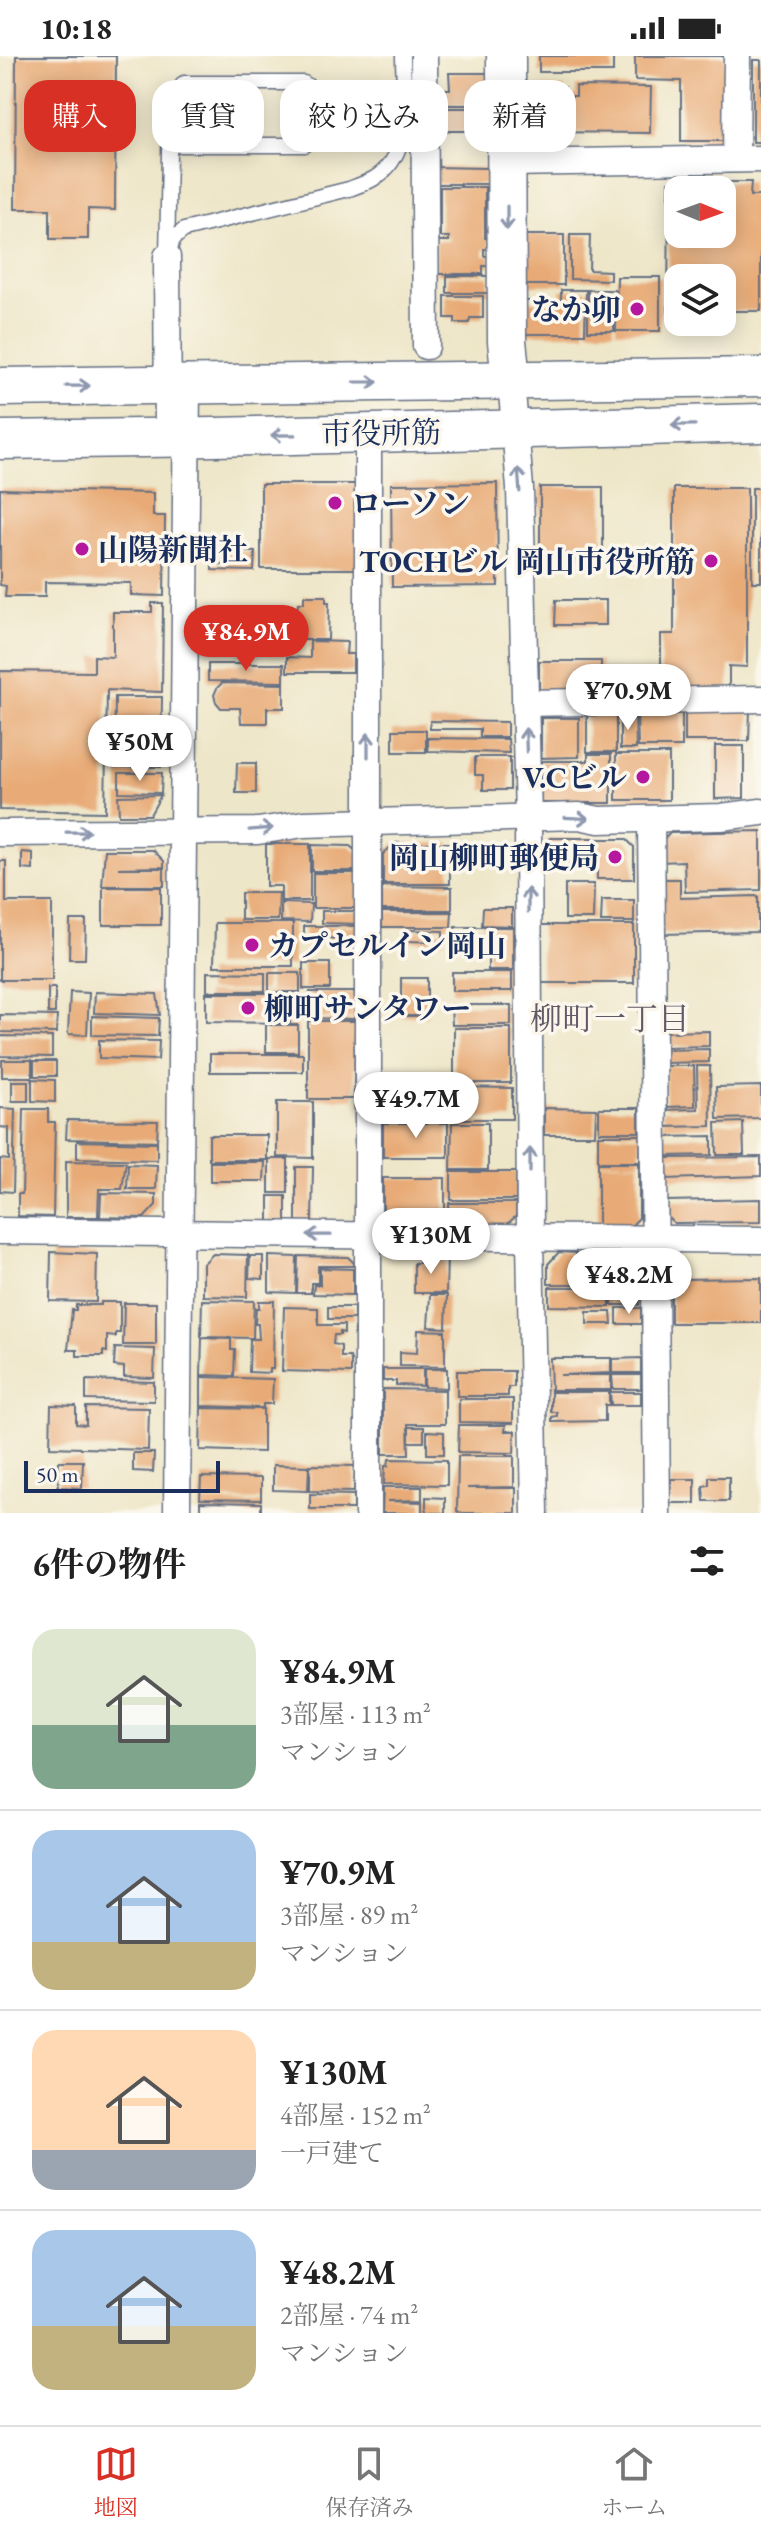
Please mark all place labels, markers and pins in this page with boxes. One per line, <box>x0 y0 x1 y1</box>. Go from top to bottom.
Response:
place label: なか卯 <box>531 290 621 329</box>
marker: なか卯 <box>628 300 646 318</box>
place label: ローソン <box>351 484 470 523</box>
marker: ローソン <box>326 494 344 512</box>
place label: 山陽新聞社 <box>98 530 248 569</box>
marker: 山陽新聞社 <box>73 540 91 558</box>
place label: TOCHビル 岡山市役所筋 <box>359 542 695 581</box>
marker: TOCHビル 岡山市役所筋 <box>702 552 720 570</box>
pin: ¥84.9M <box>181 605 311 673</box>
pin: ¥70.9M <box>563 664 693 732</box>
pin: ¥50M <box>93 715 187 783</box>
place label: V.Cビル <box>522 758 627 797</box>
marker: V.Cビル <box>634 768 652 786</box>
place label: 岡山柳町郵便局 <box>389 838 599 877</box>
marker: 岡山柳町郵便局 <box>606 848 624 866</box>
place label: カプセルイン岡山 <box>268 926 506 965</box>
marker: カプセルイン岡山 <box>243 936 261 954</box>
place label: 柳町サンタワー <box>264 989 471 1028</box>
marker: 柳町サンタワー <box>239 999 257 1017</box>
pin: ¥49.7M <box>351 1072 481 1140</box>
pin: ¥130M <box>375 1208 487 1276</box>
pin: ¥48.2M <box>564 1248 694 1316</box>

